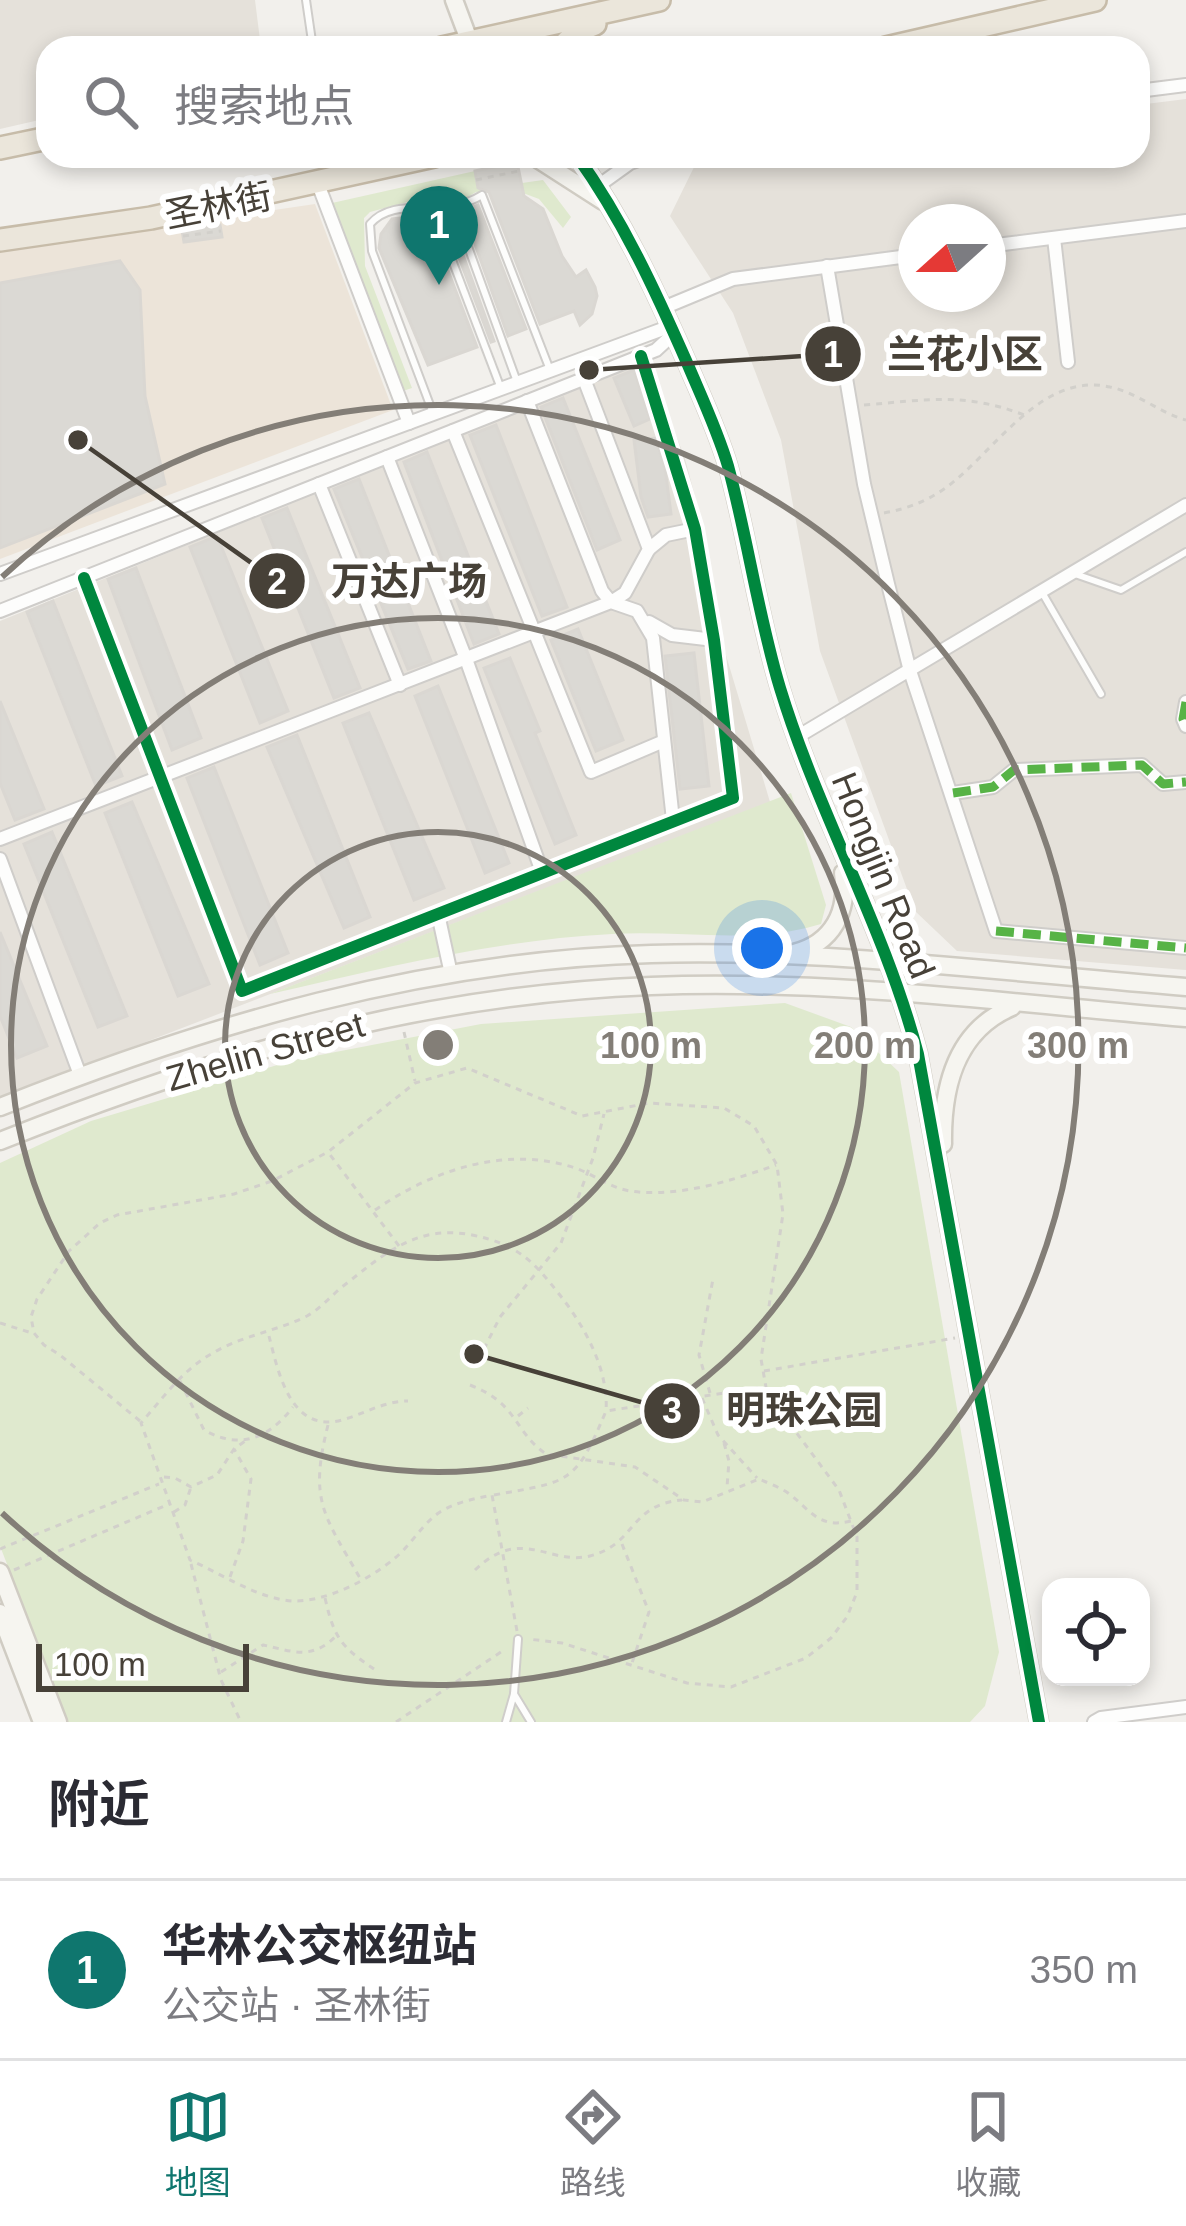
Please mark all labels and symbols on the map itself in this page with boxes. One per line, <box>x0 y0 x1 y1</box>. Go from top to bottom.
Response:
street label: 圣林街 <box>161 175 275 236</box>
pin: 1 <box>400 186 478 285</box>
north arrow <box>898 204 1006 312</box>
callout: 兰花小区 <box>803 317 1067 392</box>
text: 兰花小区 <box>887 333 1043 376</box>
text: 1 <box>823 334 843 375</box>
callout: 万达广场 <box>247 544 511 619</box>
text: 万达广场 <box>331 560 487 603</box>
text: 2 <box>267 561 287 602</box>
street label: Hongjin Road <box>824 766 943 984</box>
your location <box>732 918 792 978</box>
street label: Zhelin Street <box>161 1004 369 1099</box>
centre of rings <box>417 1024 459 1066</box>
text: 100 m <box>600 1025 702 1066</box>
text: 200 m <box>814 1025 916 1066</box>
text: 300 m <box>1027 1025 1129 1066</box>
callout: 明珠公园 <box>642 1373 906 1448</box>
text: 明珠公园 <box>726 1389 882 1432</box>
text: 3 <box>662 1390 682 1431</box>
scale bar <box>36 1638 249 1691</box>

